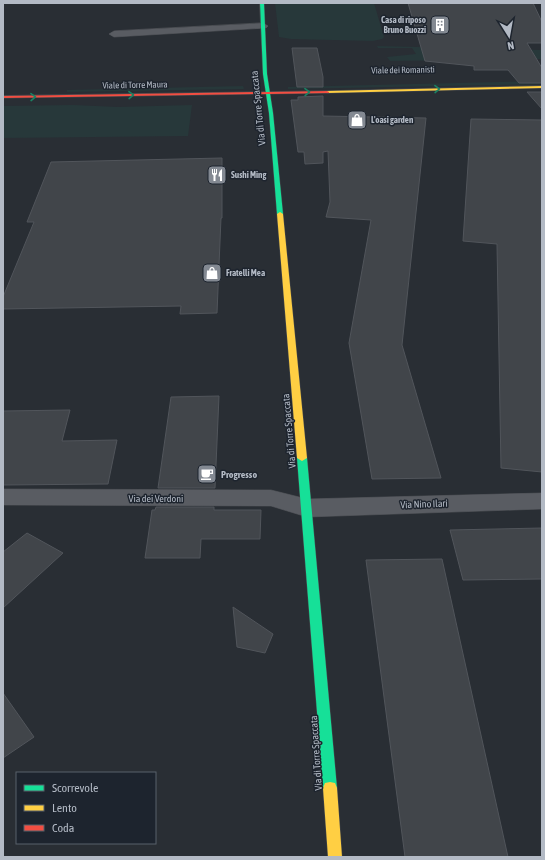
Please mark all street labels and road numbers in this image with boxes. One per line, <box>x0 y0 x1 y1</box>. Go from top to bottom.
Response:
street label: Viale dei Romanisti <box>371 64 435 76</box>
street label: Via di Torre Spaccata <box>249 70 267 146</box>
street label: Viale di Torre Maura <box>102 79 168 91</box>
street label: Via di Torre Spaccata <box>280 393 298 469</box>
street label: Via dei Verdoni <box>129 493 183 504</box>
street label: Via Nino Ilari <box>400 498 448 510</box>
street label: Via di Torre Spaccata <box>308 715 324 791</box>

